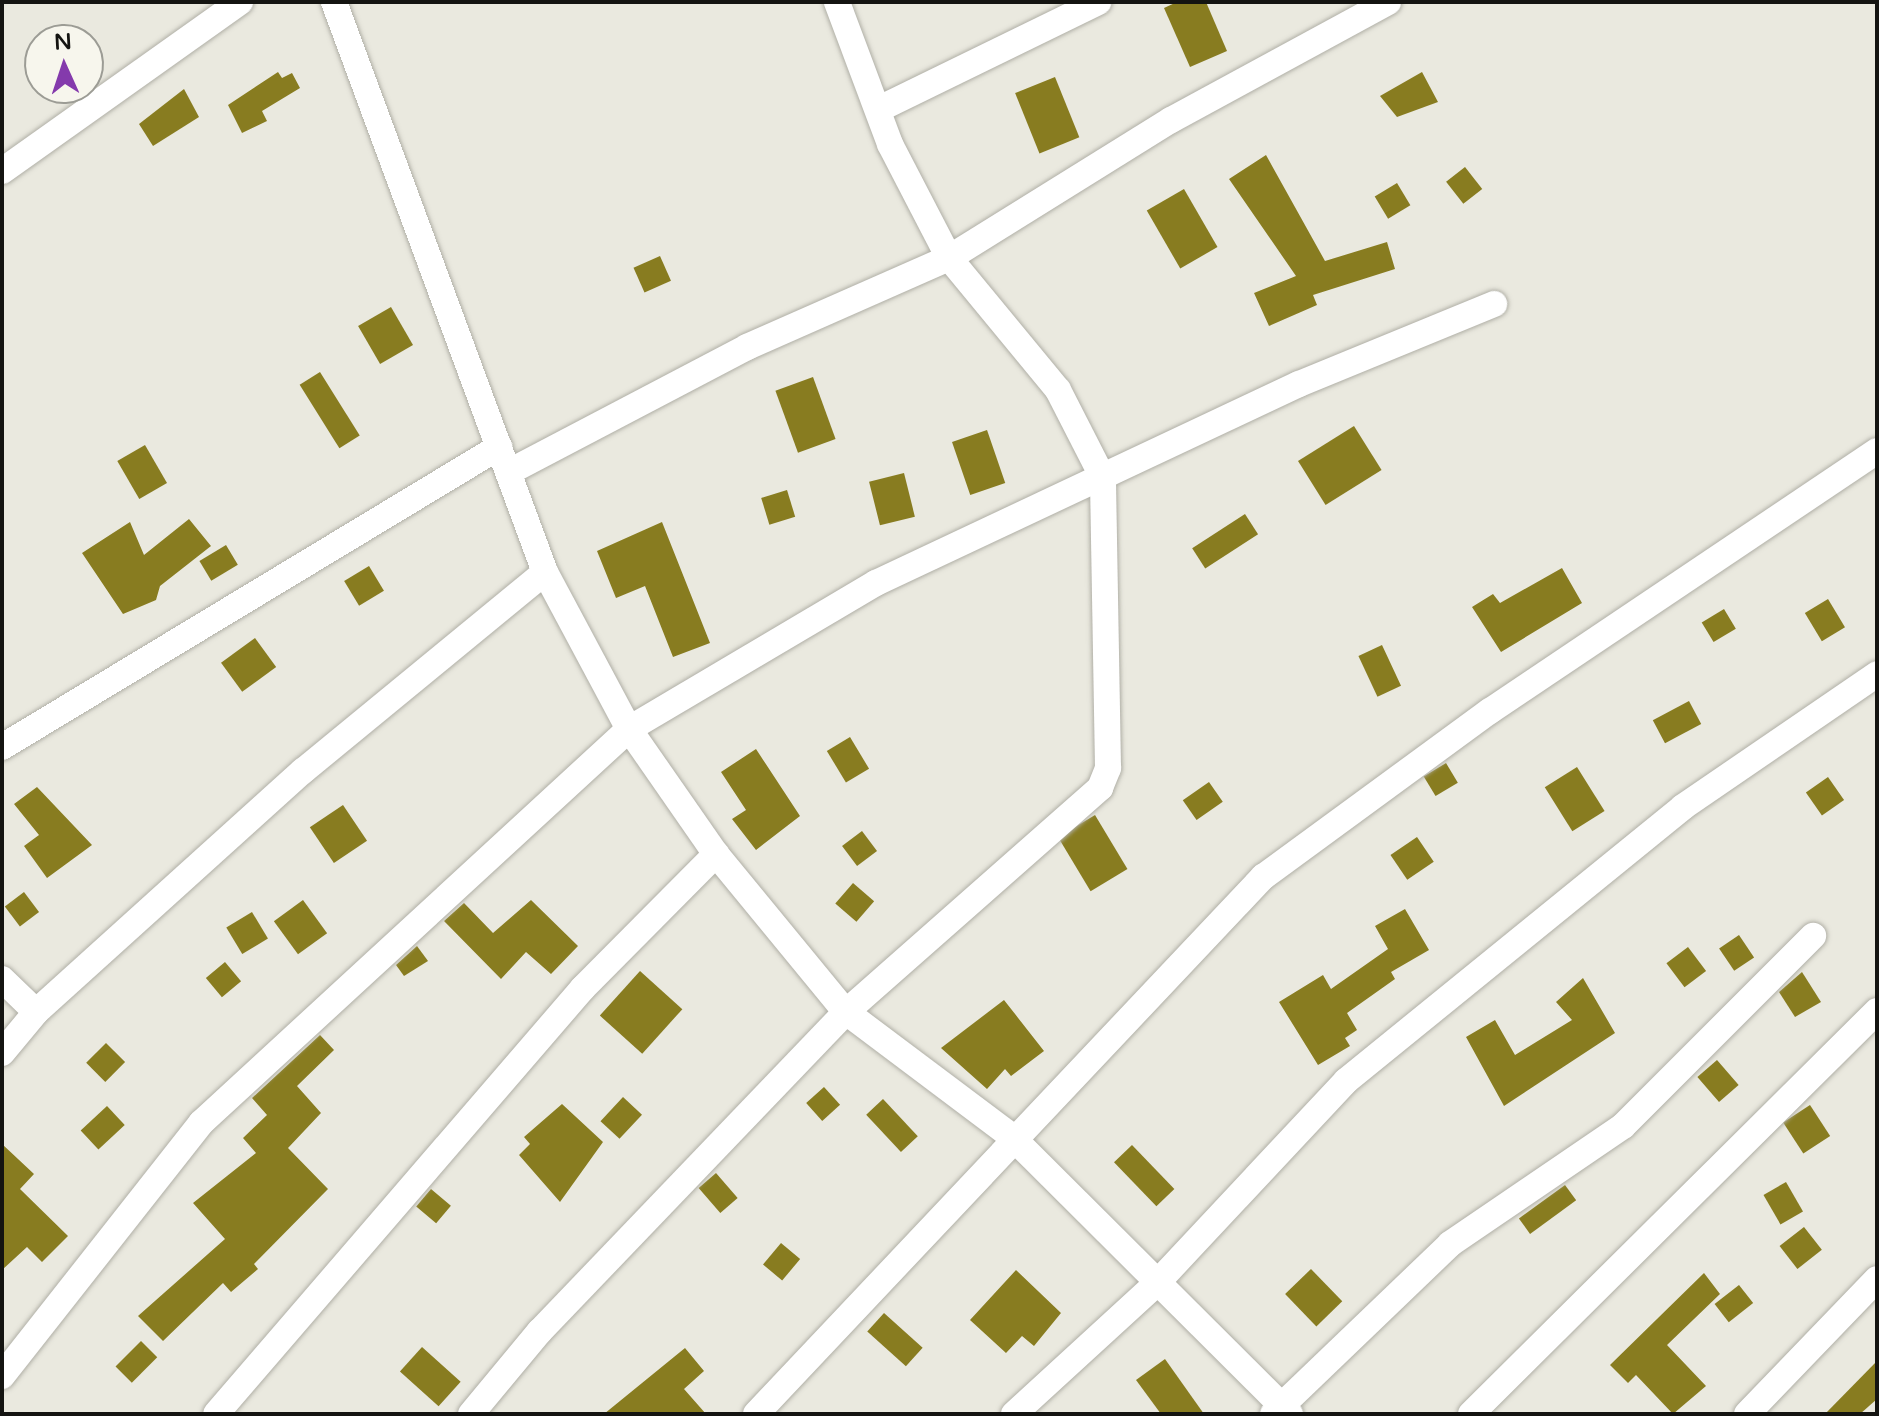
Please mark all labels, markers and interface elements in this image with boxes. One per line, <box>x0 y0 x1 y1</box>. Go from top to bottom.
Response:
north arrow <box>24 24 104 104</box>
text: N <box>53 29 72 55</box>

